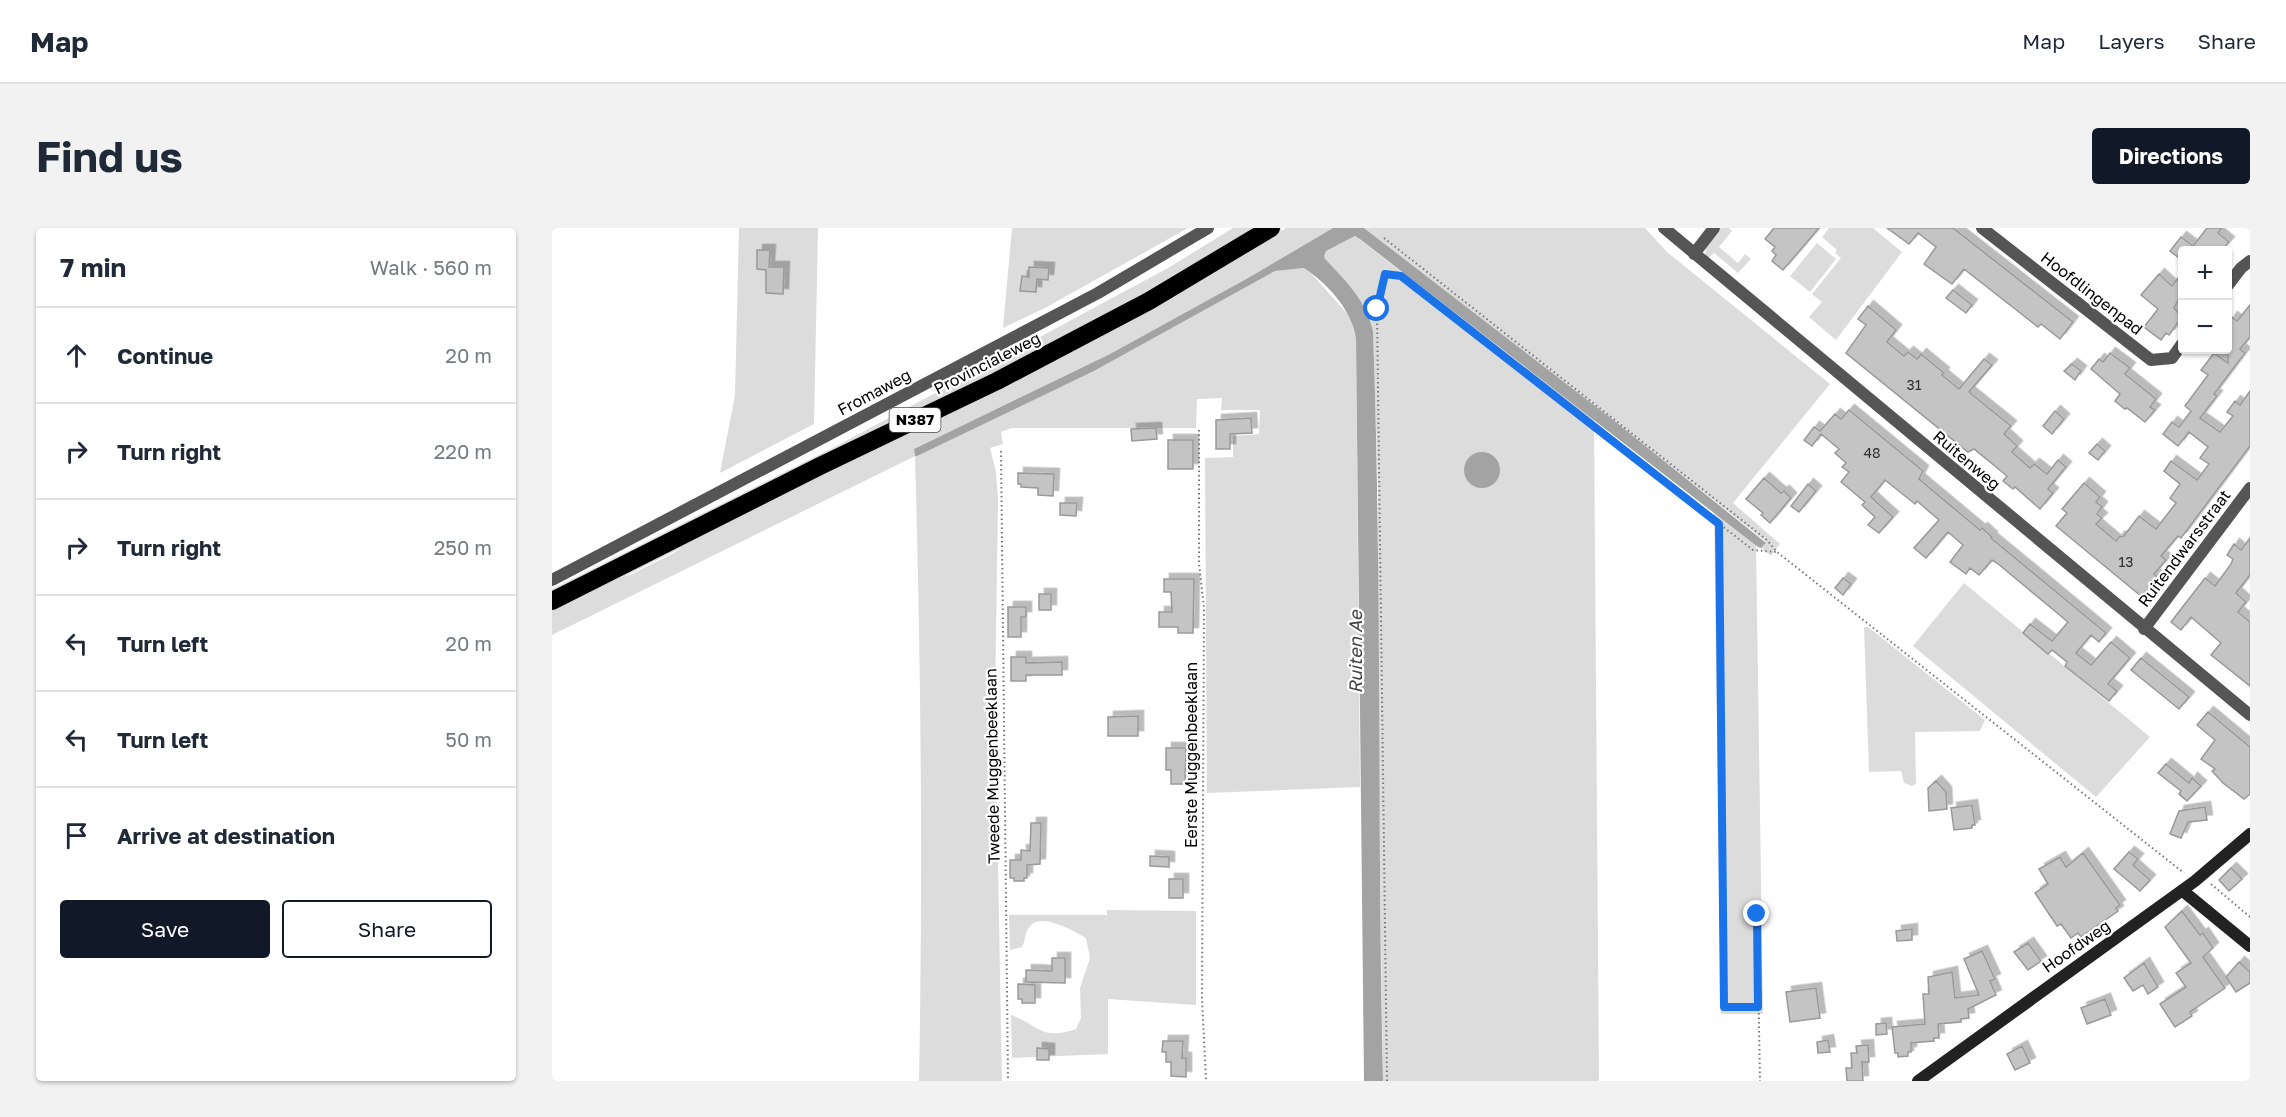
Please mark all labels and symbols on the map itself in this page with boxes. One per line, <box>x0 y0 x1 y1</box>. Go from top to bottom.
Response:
street label: Hoofdlingenpad <box>2037 247 2147 339</box>
route start <box>1363 295 1389 321</box>
street label: Provincialeweg <box>930 328 1044 398</box>
street label: Fromaweg <box>834 364 914 420</box>
house number: 31 <box>1907 376 1922 393</box>
road number: N387 <box>890 408 940 432</box>
street label: Ruitenweg <box>1929 426 2005 494</box>
house number: 48 <box>1863 444 1881 461</box>
street label: Ruitendwarsstraat <box>2133 485 2235 611</box>
house number: 13 <box>2119 553 2133 570</box>
water label: Ruiten Ae <box>1344 609 1366 694</box>
street label: Eerste Muggenbeeklaan <box>1181 662 1201 848</box>
street label: Tweede Muggenbeeklaan <box>980 668 1004 864</box>
route end <box>1743 900 1769 926</box>
street label: Hoofdweg <box>2038 915 2114 977</box>

